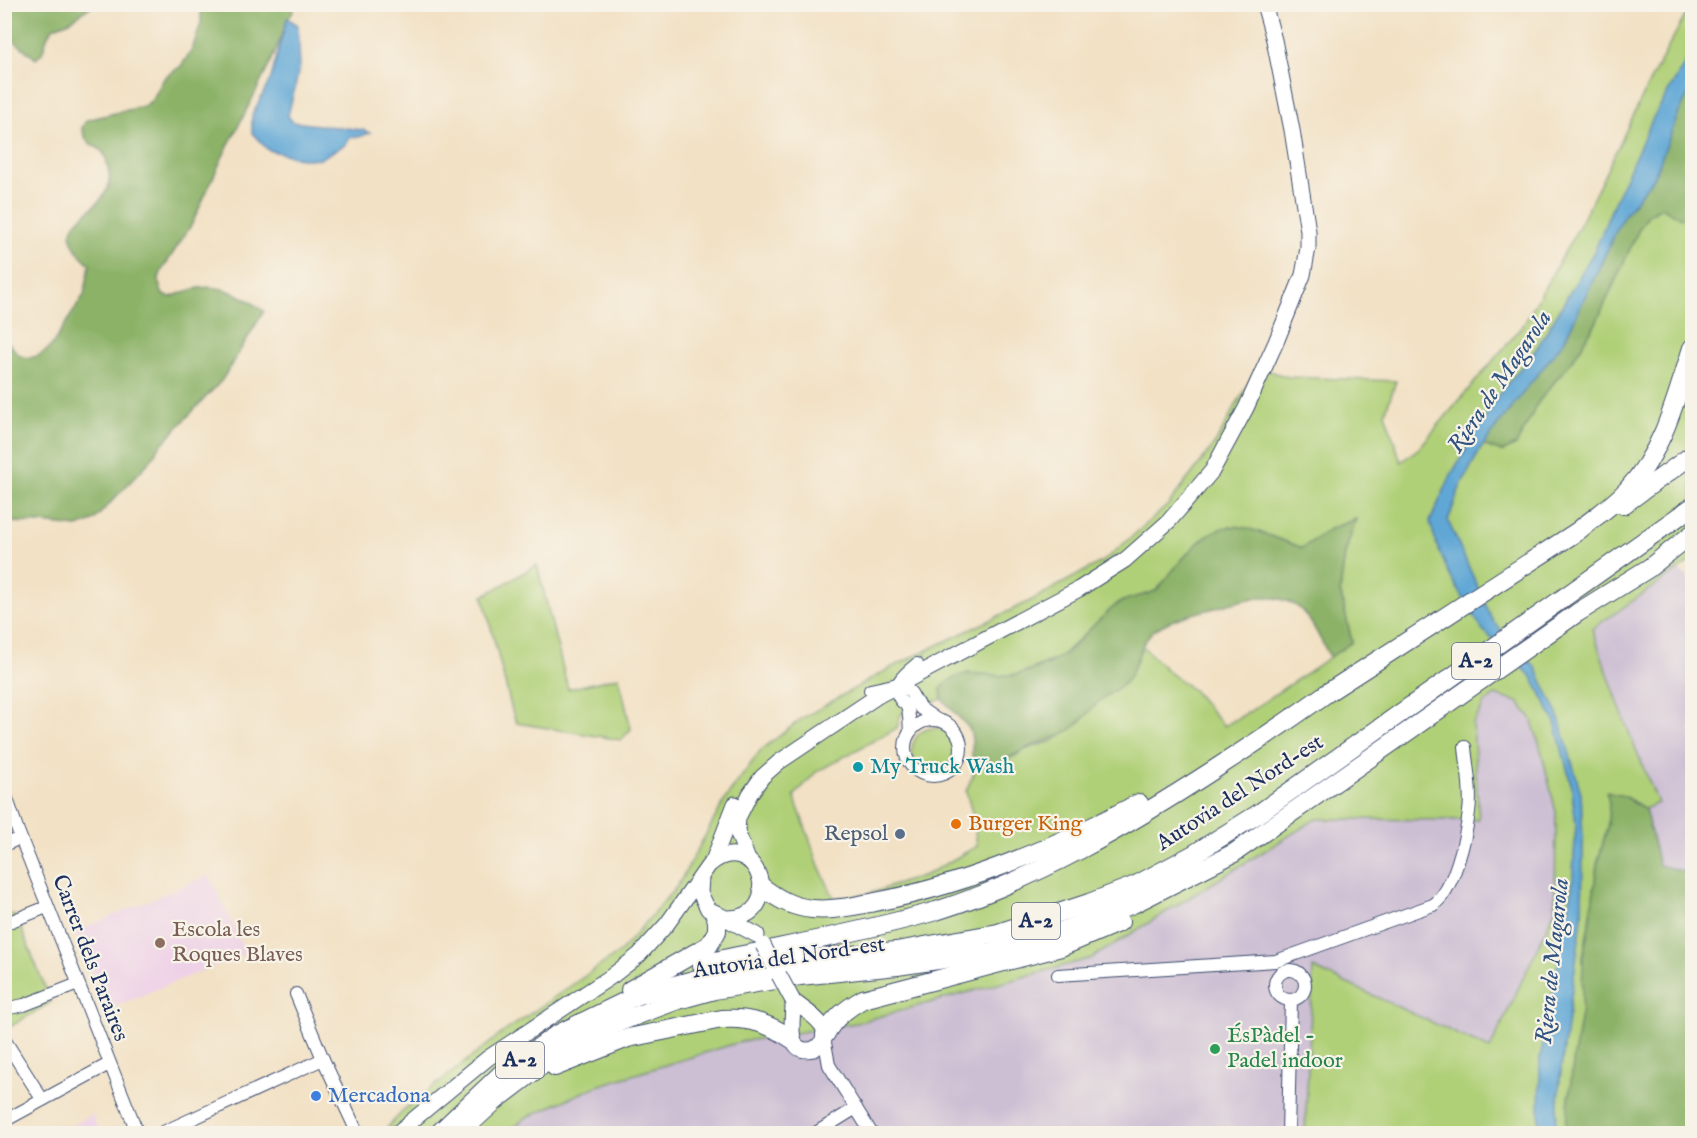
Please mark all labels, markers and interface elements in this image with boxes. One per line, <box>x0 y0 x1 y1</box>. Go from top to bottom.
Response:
water label: Riera de Magarola <box>1441 304 1559 460</box>
road number: A-2 <box>1452 643 1500 679</box>
street label: Autovia del Nord-est <box>1150 728 1329 858</box>
place label: My Truck Wash <box>870 753 1014 781</box>
marker: My Truck Wash <box>851 760 865 774</box>
place label: Burger King <box>968 810 1083 838</box>
marker: Burger King <box>949 817 963 831</box>
place label: Repsol <box>824 820 888 848</box>
marker: Repsol <box>893 827 907 841</box>
street label: Carrer dels Paraires <box>45 871 135 1045</box>
water label: Riera de Magarola <box>1529 877 1577 1045</box>
road number: A-2 <box>1012 903 1060 939</box>
place label: Escola les Roques Blaves <box>172 916 303 969</box>
street label: Autovia del Nord-est <box>690 931 887 985</box>
marker: Escola les Roques Blaves <box>153 936 167 950</box>
place label: ÉsPàdel - Padel indoor <box>1227 1022 1343 1075</box>
road number: A-2 <box>496 1042 544 1078</box>
marker: ÉsPàdel - Padel indoor <box>1208 1042 1222 1056</box>
place label: Mercadona <box>328 1082 431 1110</box>
marker: Mercadona <box>309 1089 323 1103</box>

